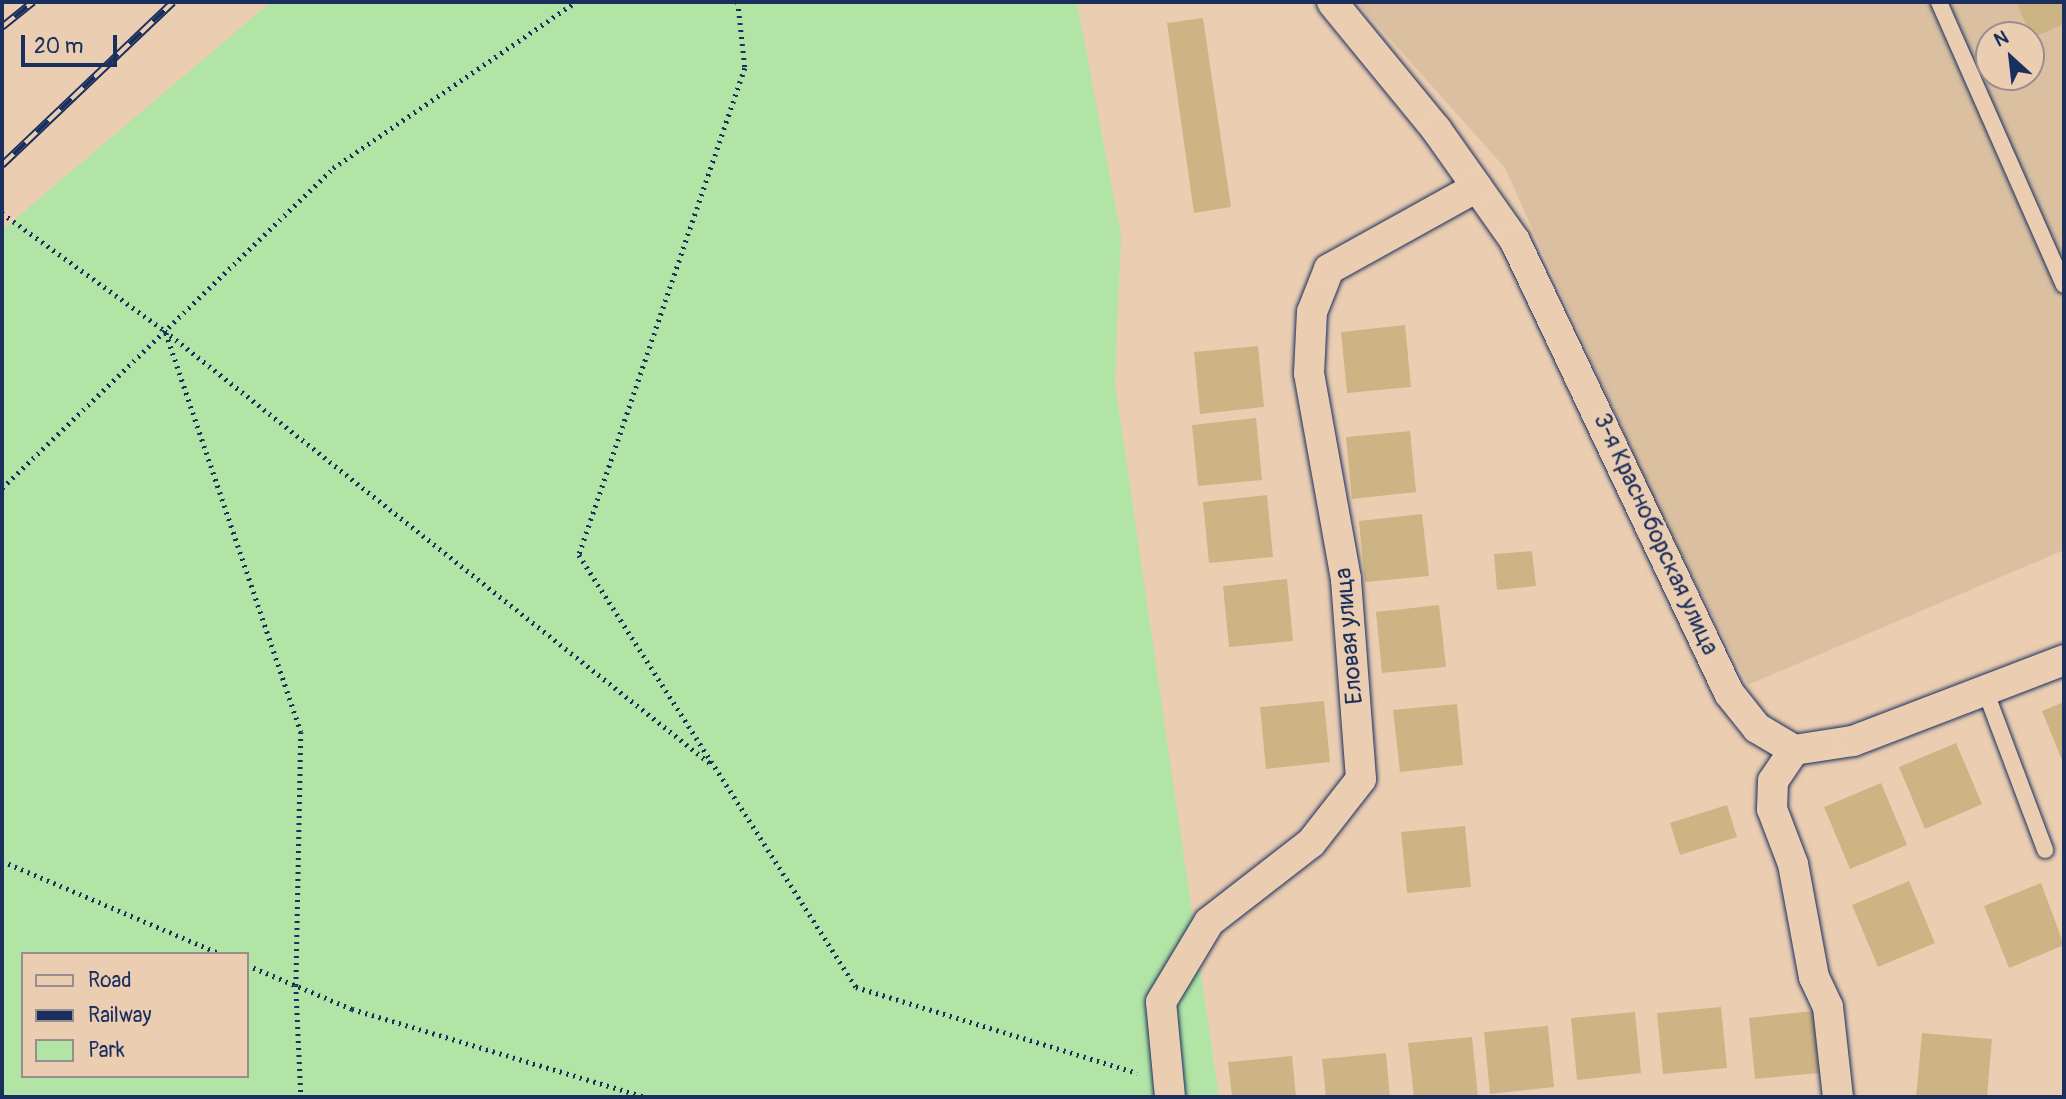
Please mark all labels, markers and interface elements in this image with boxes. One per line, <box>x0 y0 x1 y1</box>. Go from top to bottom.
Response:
scale bar <box>24 21 121 65</box>
north arrow <box>1975 21 2045 91</box>
text: N <box>1990 25 2013 53</box>
text: 20 m <box>34 33 83 60</box>
street label: 3-я Красноборская улица <box>1587 409 1725 659</box>
street label: Еловая улица <box>1329 566 1369 706</box>
legend <box>21 952 248 1078</box>
text: Road <box>88 967 132 994</box>
text: Railway <box>88 1002 152 1029</box>
text: Park <box>88 1037 125 1064</box>

